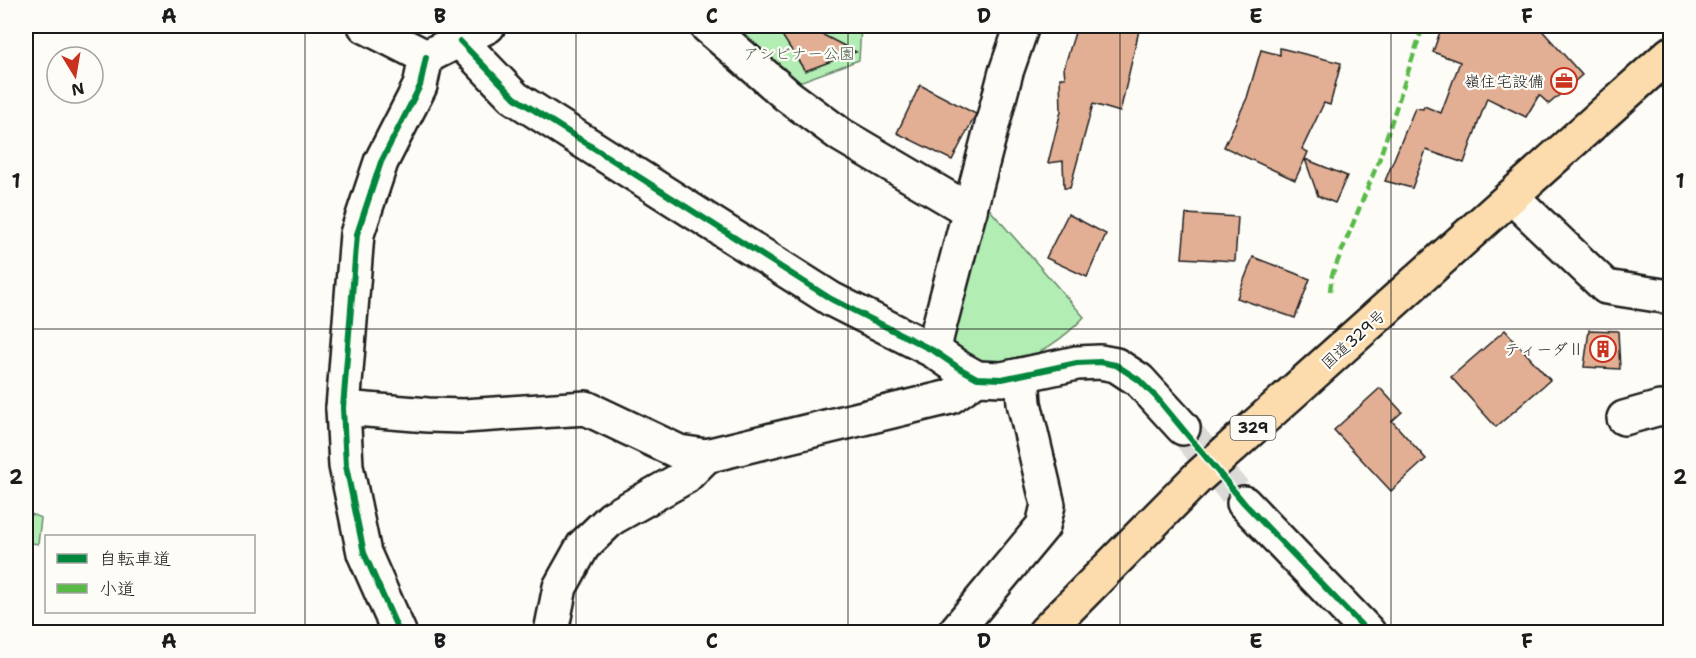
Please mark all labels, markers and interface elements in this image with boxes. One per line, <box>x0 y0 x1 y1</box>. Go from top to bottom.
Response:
text: A <box>161 3 177 29</box>
text: B <box>434 3 446 29</box>
text: C <box>706 3 718 29</box>
text: D <box>977 3 991 29</box>
text: E <box>1249 3 1263 29</box>
text: F <box>1521 3 1533 29</box>
park label: アシビナー公園 <box>743 43 855 64</box>
north arrow <box>45 45 105 105</box>
office icon: 嶺住宅設備 <box>1549 66 1579 96</box>
place label: 嶺住宅設備 <box>1464 71 1544 92</box>
text: N <box>70 78 86 101</box>
text: 1 <box>11 168 21 194</box>
text: 1 <box>1675 168 1685 194</box>
street label: 国道329号 <box>1317 305 1390 374</box>
building icon: ティーダⅡ <box>1588 334 1618 364</box>
place label: ティーダⅡ <box>1504 339 1584 360</box>
road number: 329 <box>1230 416 1276 440</box>
text: 2 <box>9 464 23 490</box>
text: 2 <box>1673 464 1687 490</box>
legend <box>45 535 255 613</box>
text: 自転車道 <box>99 547 171 571</box>
text: 小道 <box>99 577 135 601</box>
text: A <box>161 628 177 654</box>
text: B <box>434 628 446 654</box>
text: C <box>706 628 718 654</box>
text: D <box>977 628 991 654</box>
text: E <box>1249 628 1263 654</box>
text: F <box>1521 628 1533 654</box>

